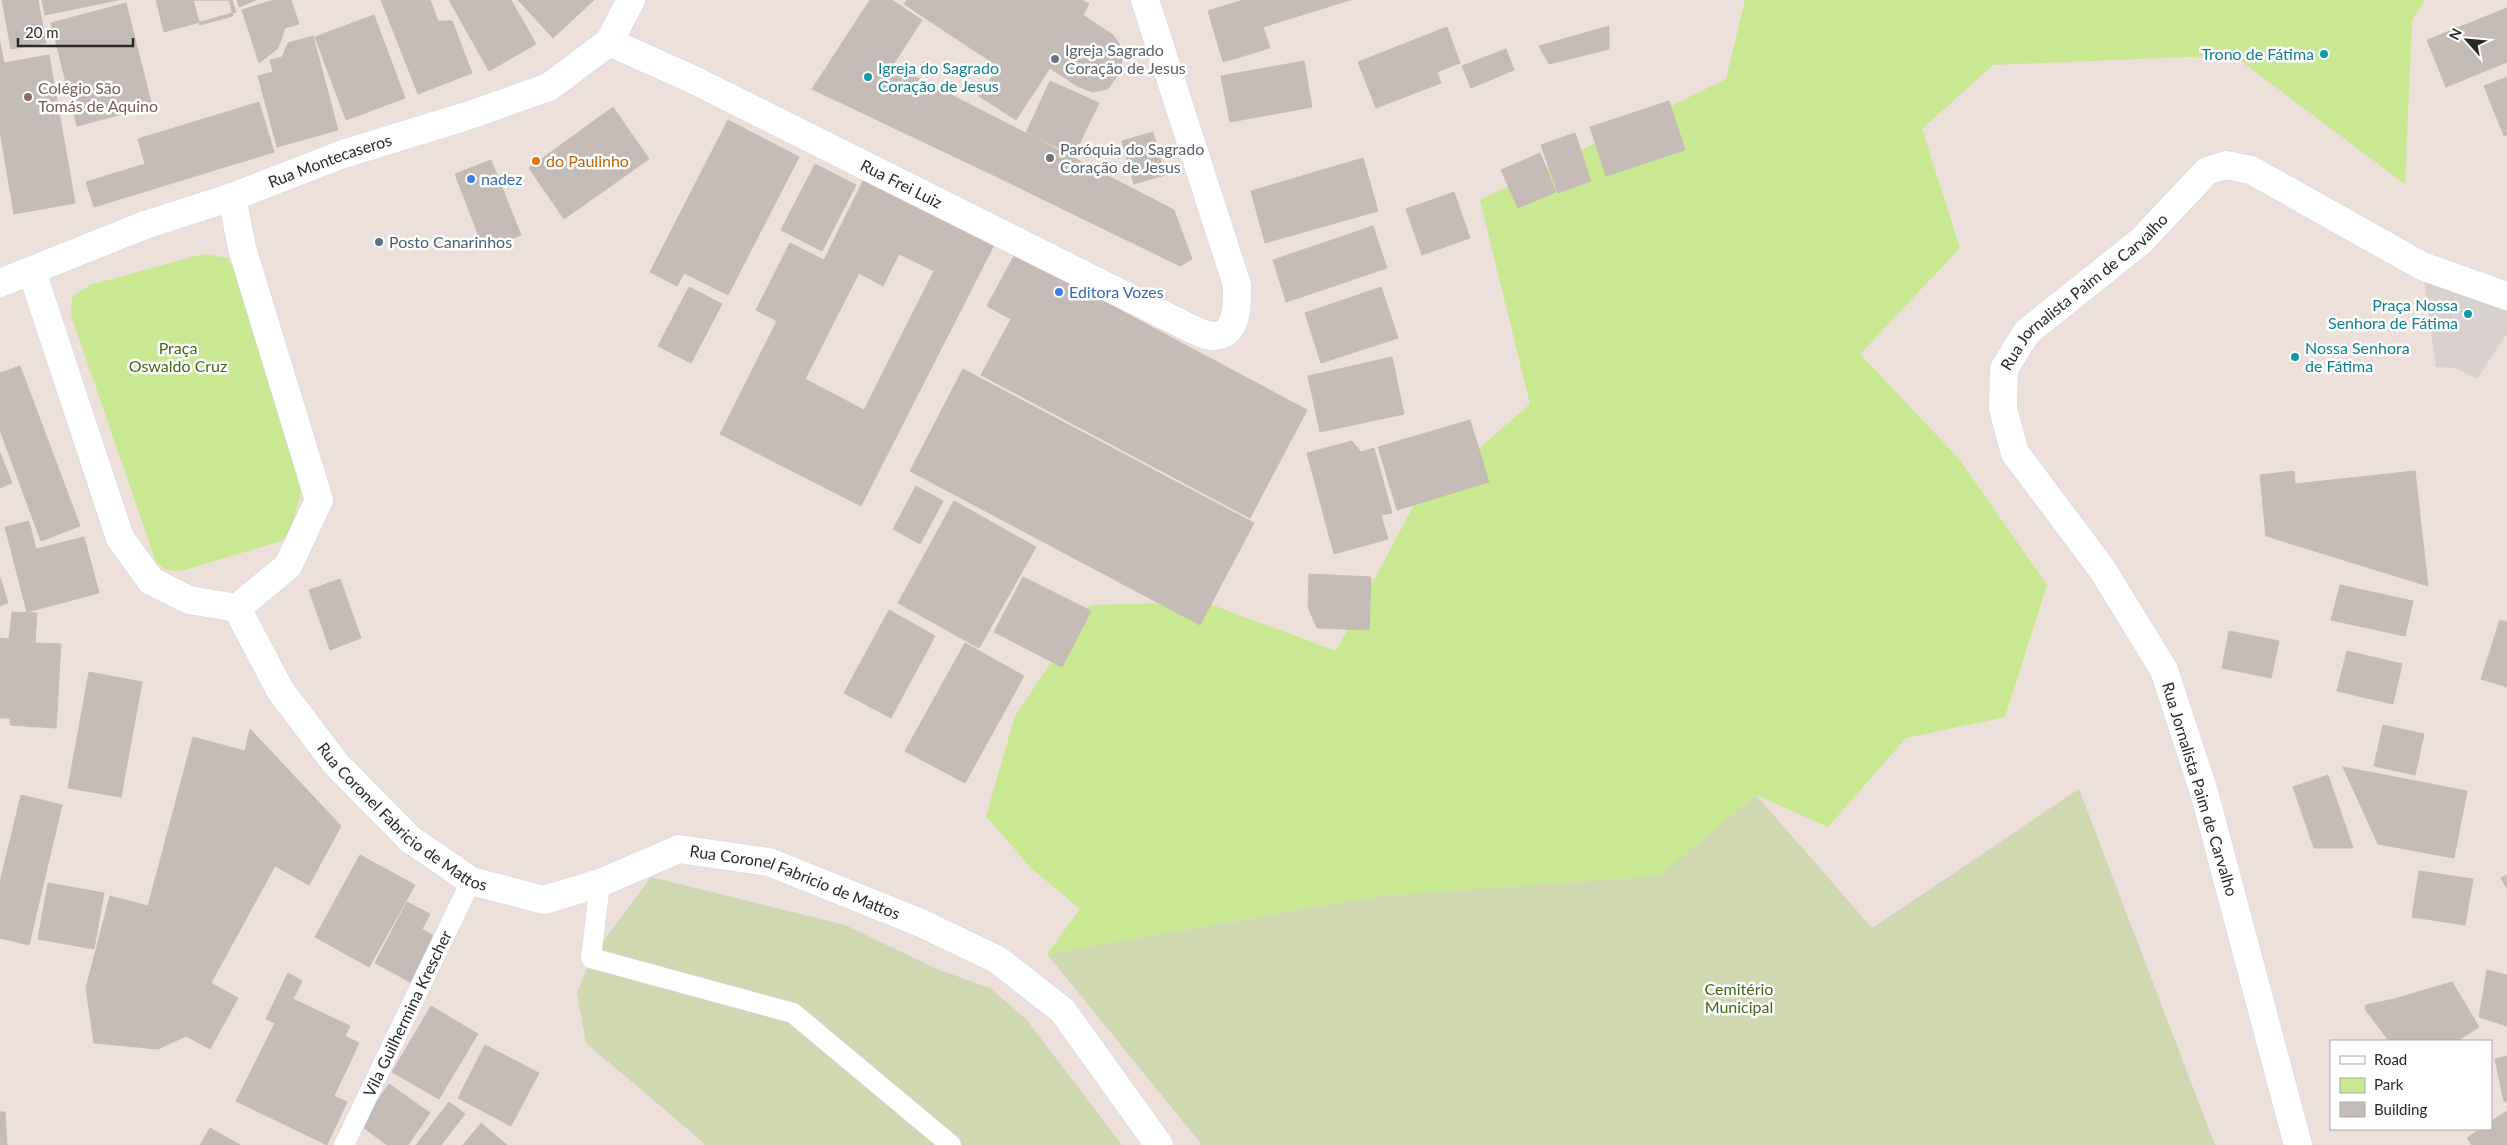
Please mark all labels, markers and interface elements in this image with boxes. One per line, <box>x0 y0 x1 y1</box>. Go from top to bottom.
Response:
scale bar <box>18 15 132 47</box>
north arrow <box>2442 15 2492 65</box>
text: 20 m <box>25 23 59 41</box>
text: N <box>2445 25 2465 43</box>
place label: Igreja Sagrado Coração de Jesus <box>1065 40 1186 77</box>
place label: Trono de Fátima <box>2201 44 2314 63</box>
marker: Trono de Fátima <box>2318 48 2330 60</box>
marker: Igreja Sagrado Coração de Jesus <box>1049 53 1061 65</box>
place label: Igreja do Sagrado Coração de Jesus <box>878 58 999 95</box>
marker: Igreja do Sagrado Coração de Jesus <box>862 71 874 83</box>
place label: Colégio São Tomás de Aquino <box>38 78 158 115</box>
marker: Colégio São Tomás de Aquino <box>22 91 34 103</box>
street label: Rua Montecaseros <box>265 130 394 191</box>
place label: Paróquia do Sagrado Coração de Jesus <box>1060 139 1204 176</box>
place label: do Paulinho <box>546 151 629 170</box>
marker: Paróquia do Sagrado Coração de Jesus <box>1044 152 1056 164</box>
marker: do Paulinho <box>530 155 542 167</box>
street label: Rua Frei Luiz <box>858 155 946 212</box>
place label: nadez <box>481 169 523 188</box>
marker: nadez <box>465 173 477 185</box>
street label: Rua Jornalista Paim de Carvalho <box>1996 209 2171 373</box>
place label: Posto Canarinhos <box>389 232 512 251</box>
marker: Posto Canarinhos <box>373 236 385 248</box>
place label: Editora Vozes <box>1069 282 1164 301</box>
marker: Editora Vozes <box>1053 286 1065 298</box>
place label: Praça Nossa Senhora de Fátima <box>2328 295 2458 332</box>
marker: Praça Nossa Senhora de Fátima <box>2462 308 2474 320</box>
park label: Praça Oswaldo Cruz <box>129 338 227 375</box>
place label: Nossa Senhora de Fátima <box>2305 338 2410 375</box>
marker: Nossa Senhora de Fátima <box>2289 351 2301 363</box>
street label: Rua Jornalista Paim de Carvalho <box>2159 679 2242 898</box>
street label: Rua Coronel Fabricio de Mattos <box>314 738 489 894</box>
street label: Rua Coronel Fabricio de Mattos <box>689 841 903 923</box>
street label: Vila Guilhermina Krescher <box>359 927 455 1099</box>
park label: Cemitério Municipal <box>1705 979 1773 1016</box>
legend <box>2330 1040 2492 1130</box>
text: Road <box>2374 1050 2407 1068</box>
text: Park <box>2374 1075 2404 1093</box>
text: Building <box>2374 1100 2427 1118</box>

